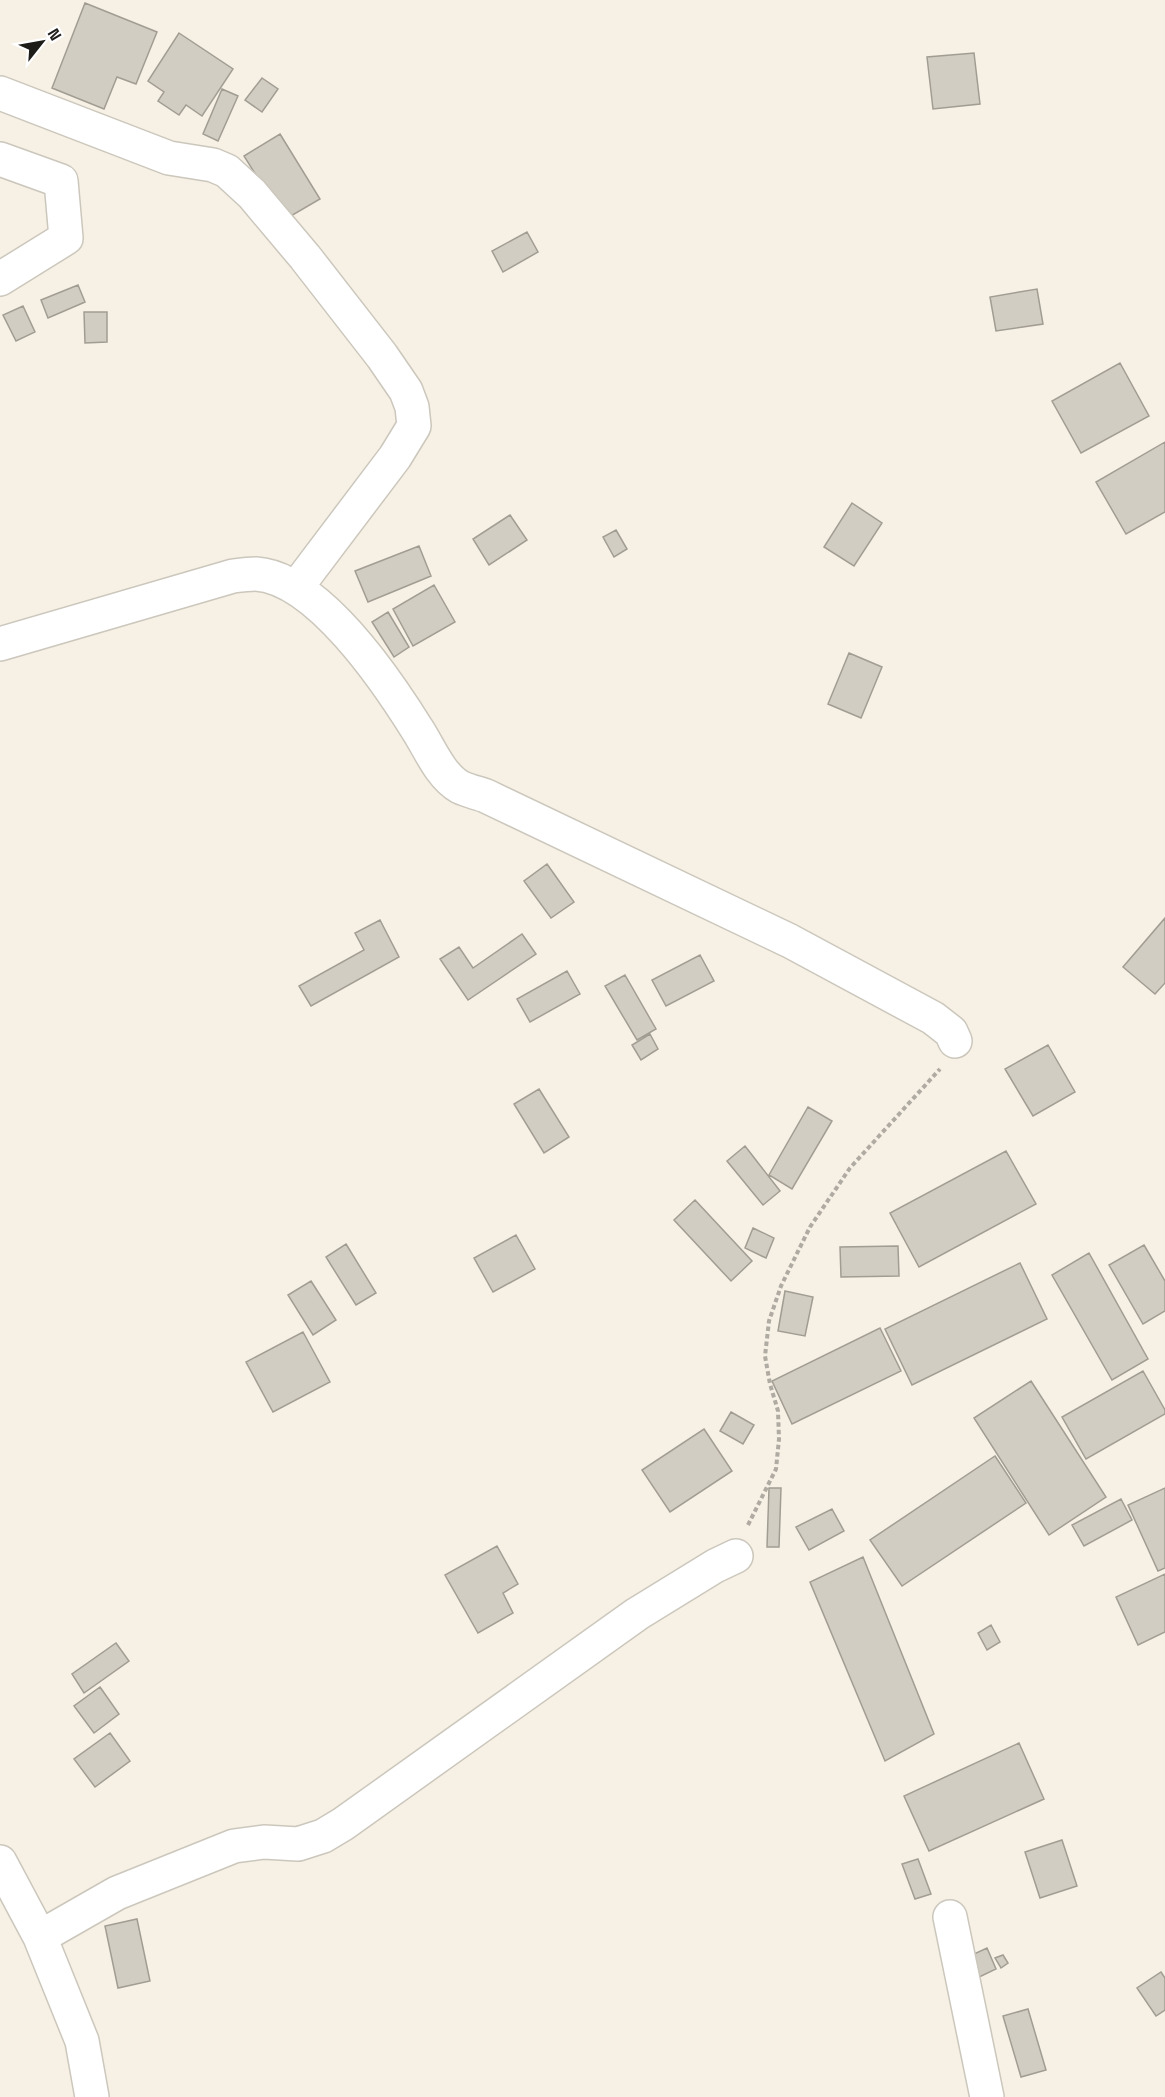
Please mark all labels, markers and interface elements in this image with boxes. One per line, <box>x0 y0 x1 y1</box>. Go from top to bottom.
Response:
north arrow <box>12 12 72 72</box>
text: N <box>43 25 66 45</box>

